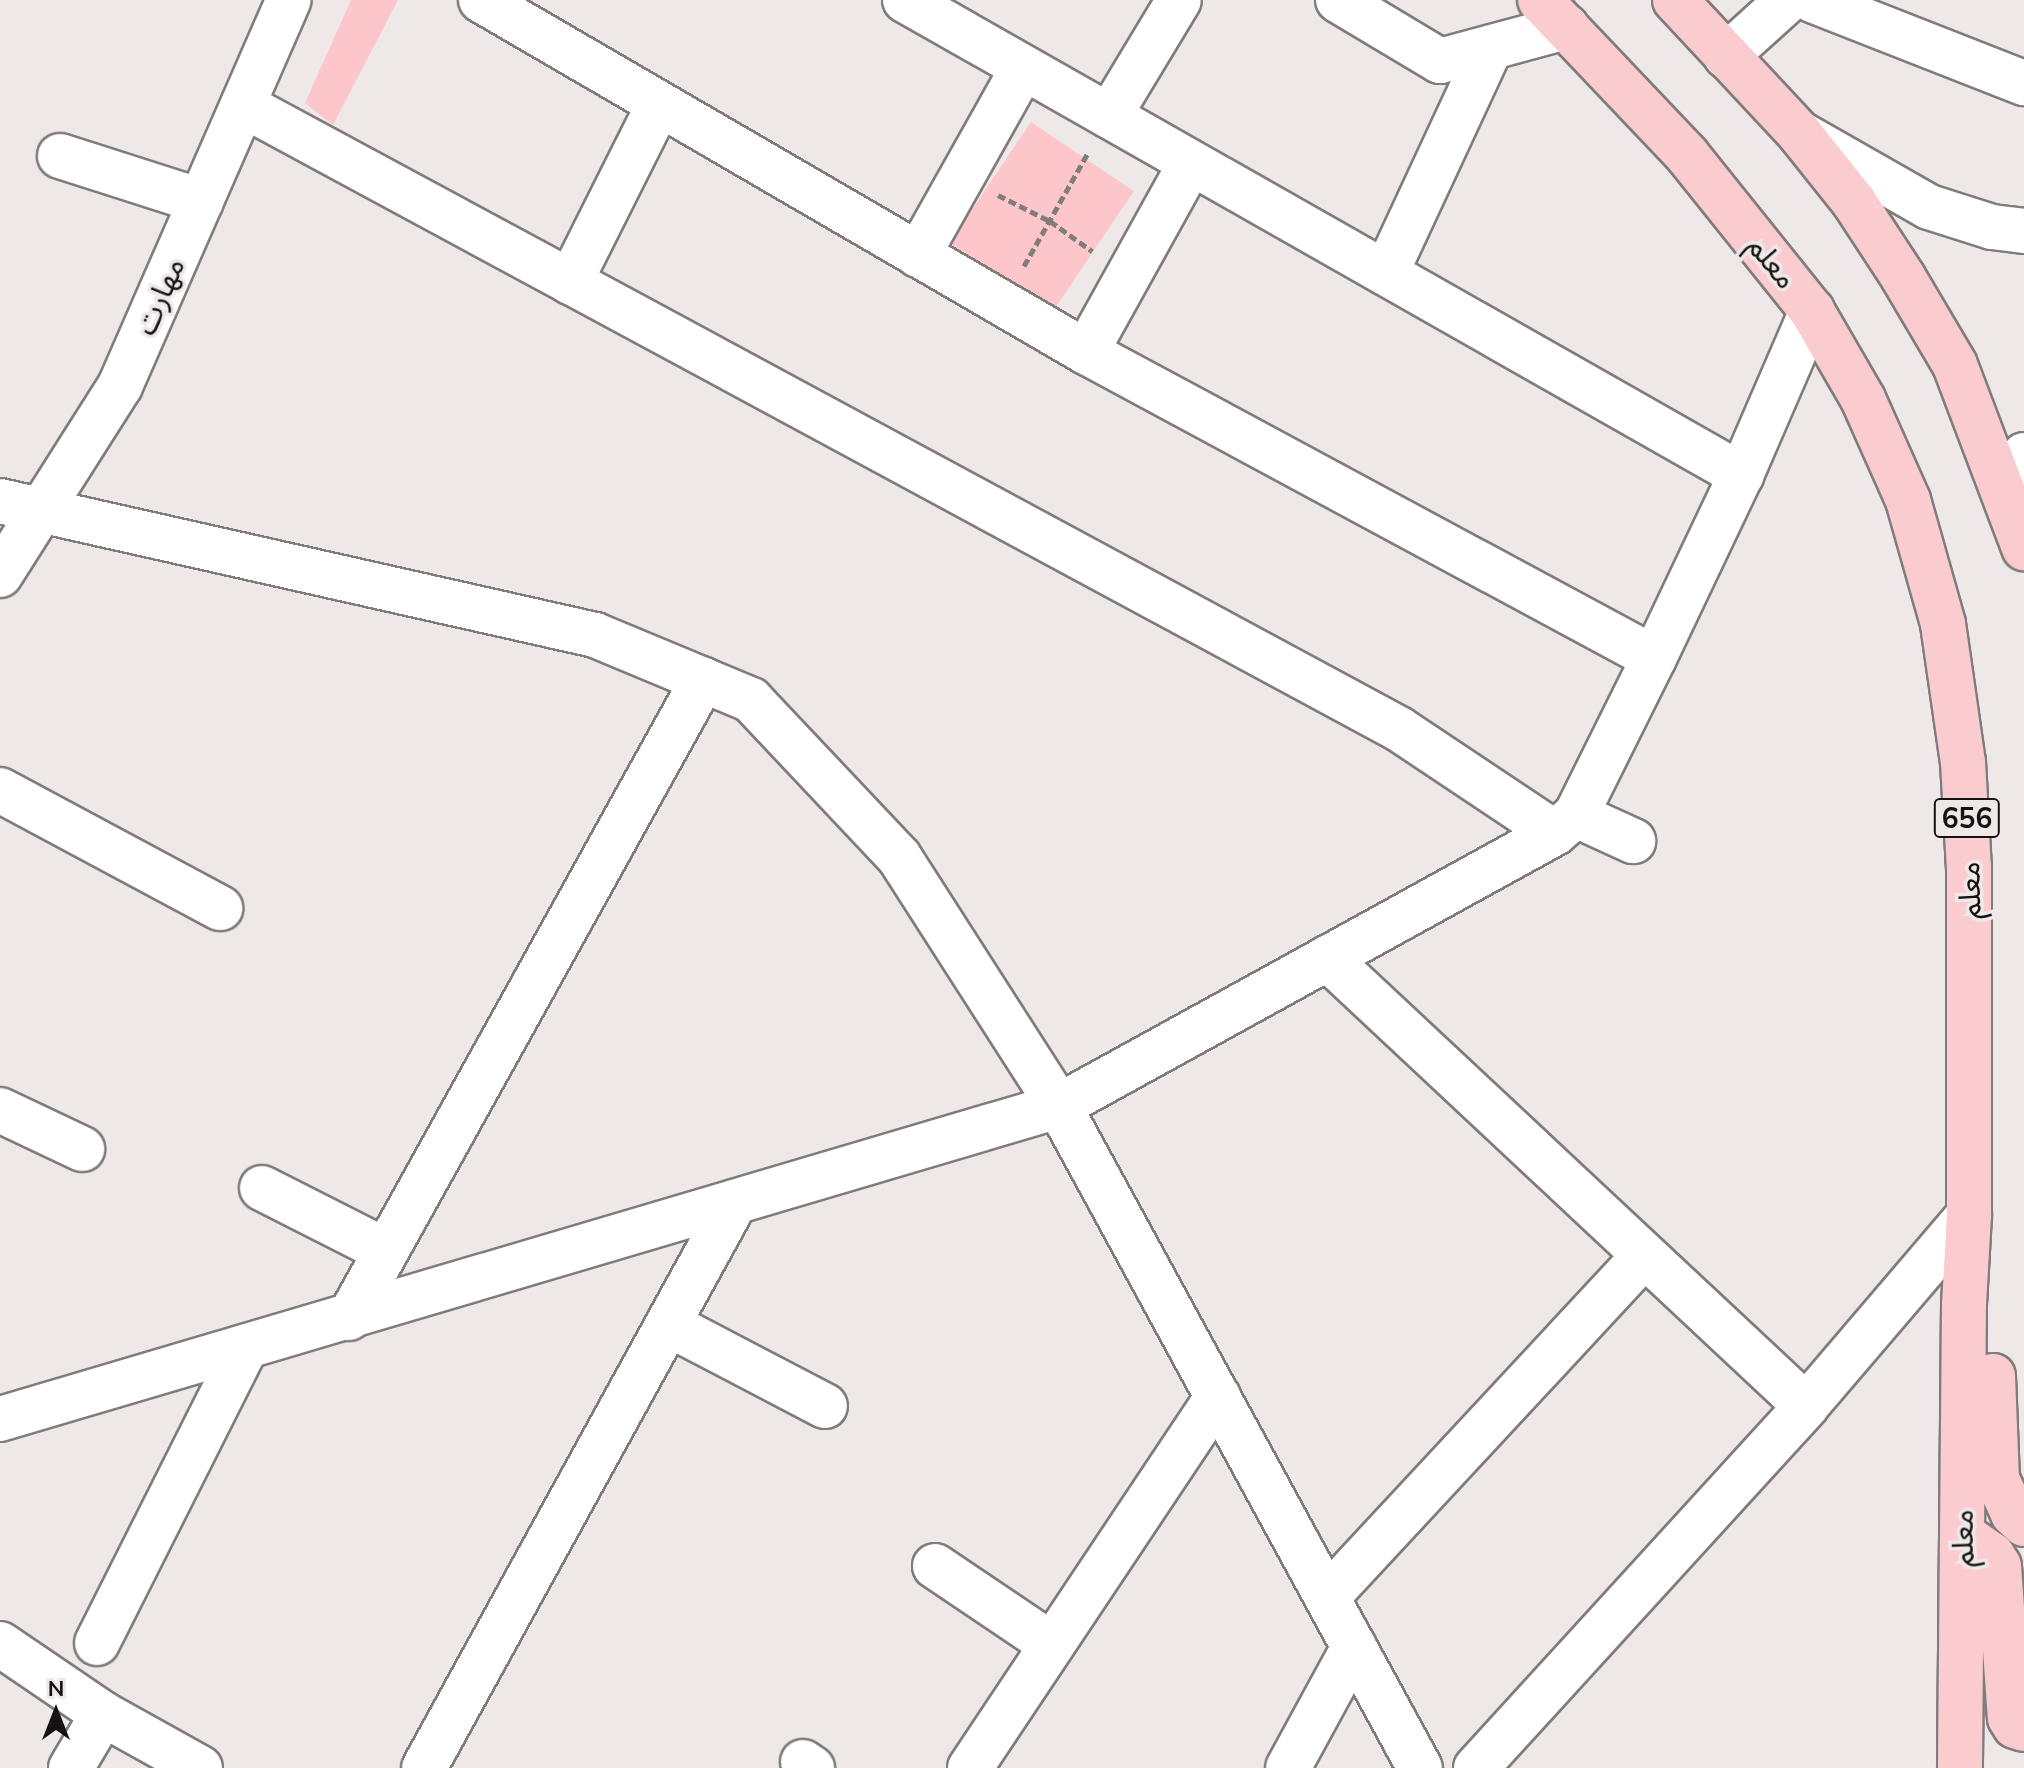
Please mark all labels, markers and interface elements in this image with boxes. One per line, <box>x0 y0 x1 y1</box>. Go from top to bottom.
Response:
street label: معلم <box>1741 228 1805 296</box>
street label: مهارت <box>126 252 192 340</box>
road number: 656 <box>1933 794 2001 842</box>
street label: معلم <box>1951 861 1987 919</box>
street label: معلم <box>1944 1509 1980 1567</box>
north arrow <box>16 1672 96 1752</box>
text: N <box>48 1674 64 1702</box>

